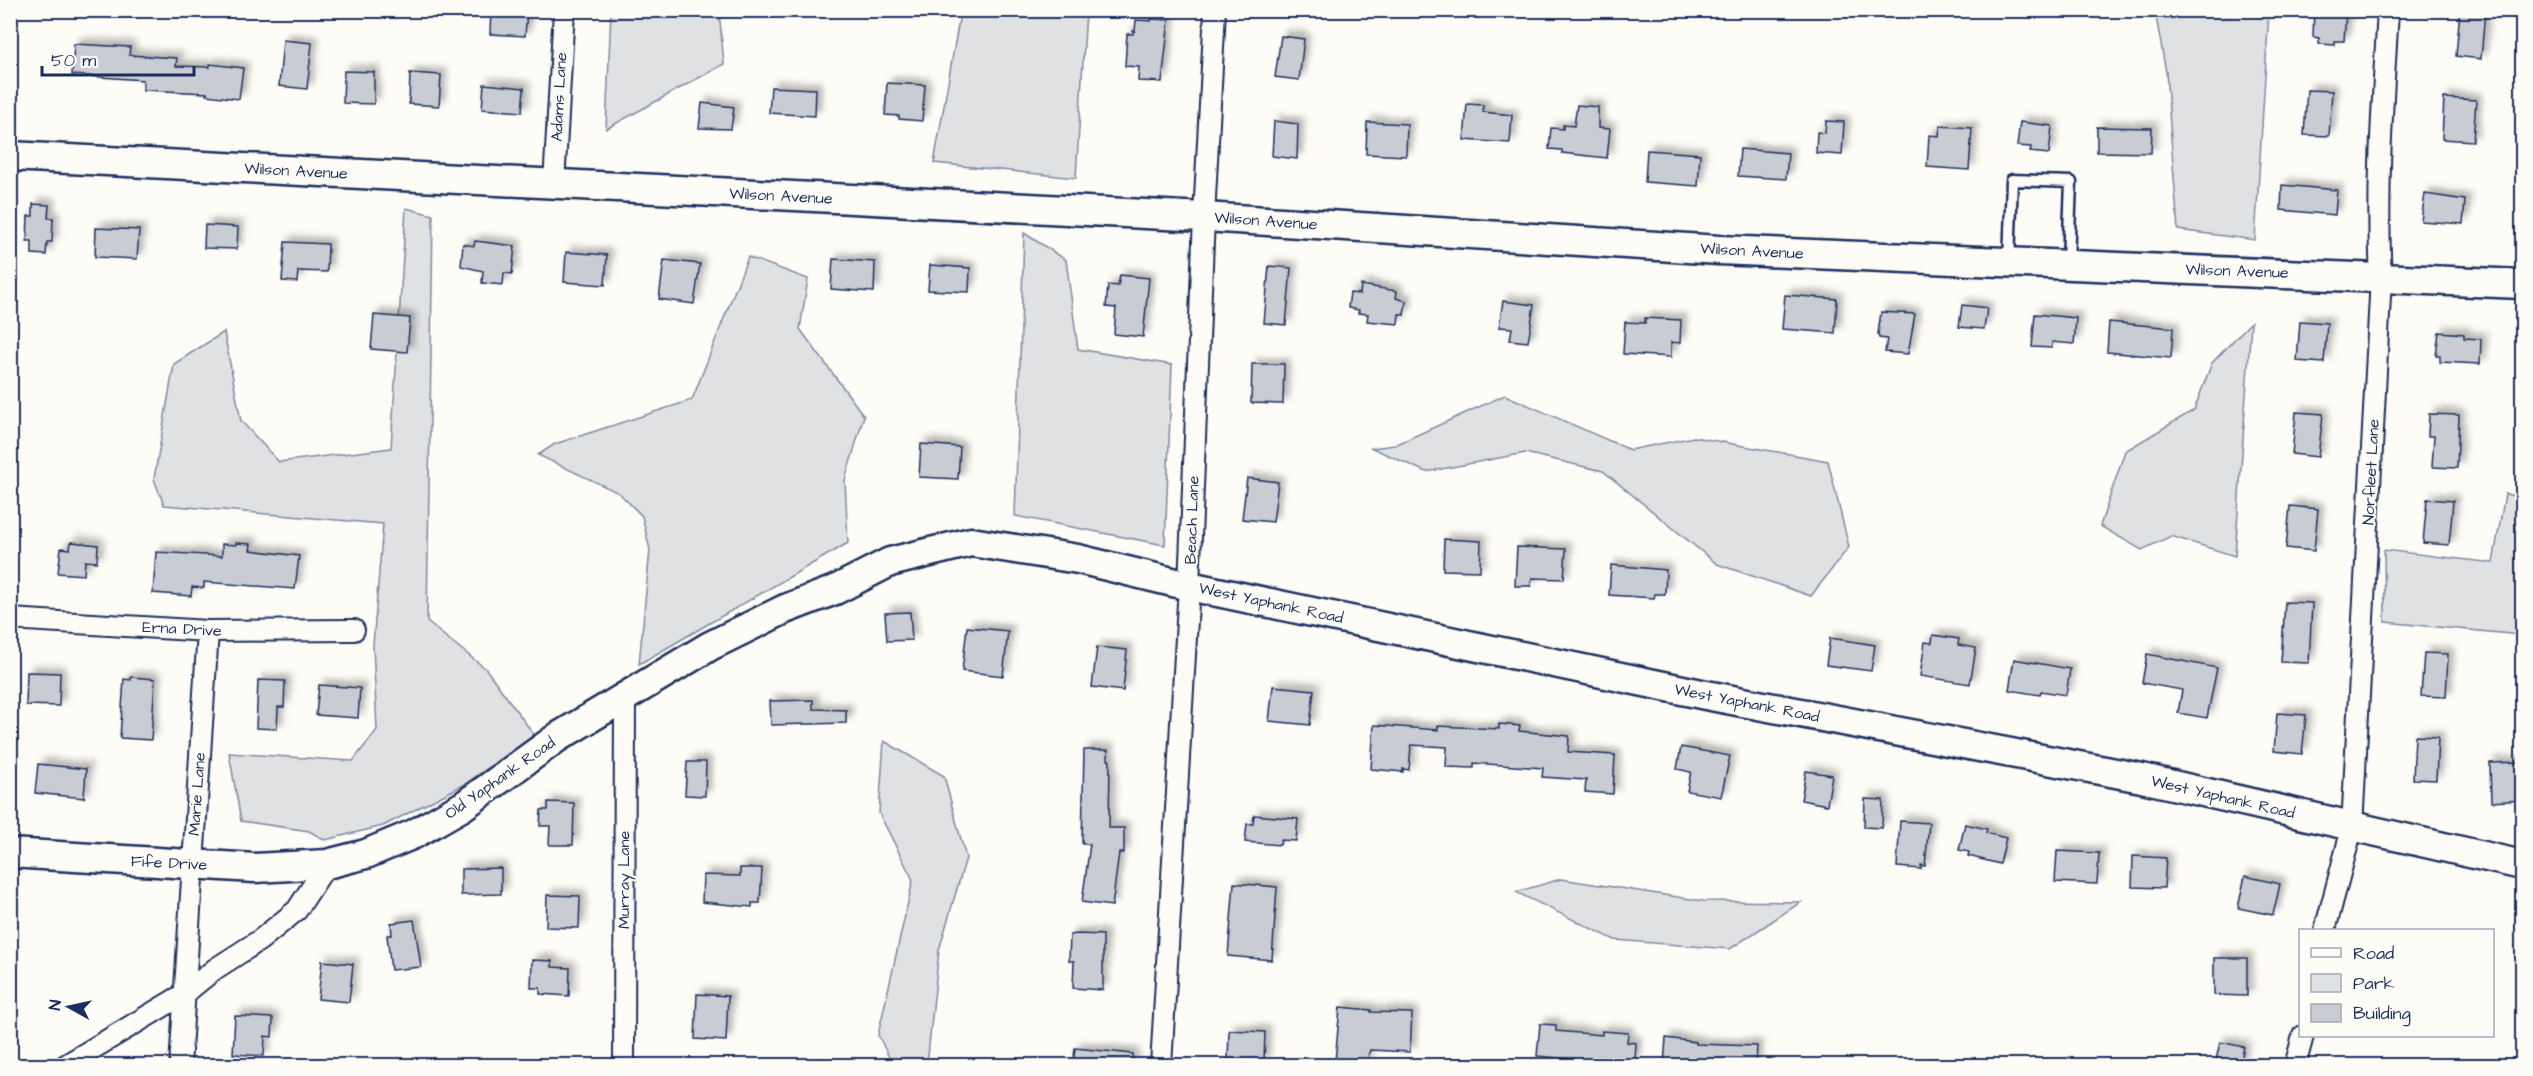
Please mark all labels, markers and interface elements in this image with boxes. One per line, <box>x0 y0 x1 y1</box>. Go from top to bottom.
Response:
scale bar <box>42 39 194 77</box>
text: 50 m <box>51 48 96 73</box>
street label: Adams Lane <box>546 51 572 142</box>
street label: Wilson Avenue <box>244 157 349 185</box>
street label: Wilson Avenue <box>729 182 834 210</box>
street label: Wilson Avenue <box>1214 206 1319 236</box>
street label: Wilson Avenue <box>1700 237 1805 265</box>
street label: Wilson Avenue <box>2185 258 2289 284</box>
street label: Norfleet Lane <box>2357 418 2385 525</box>
street label: Beach Lane <box>1179 475 1205 565</box>
street label: West Yaphank Road <box>1197 577 1345 629</box>
street label: Erna Drive <box>142 616 223 642</box>
street label: West Yaphank Road <box>1673 678 1821 728</box>
street label: Old Yaphank Road <box>440 732 560 824</box>
street label: Marie Lane <box>183 751 211 836</box>
street label: West Yaphank Road <box>2149 770 2297 824</box>
street label: Murray Lane <box>613 831 636 929</box>
street label: Fife Drive <box>130 850 208 876</box>
legend <box>2299 929 2494 1037</box>
text: Road <box>2353 941 2394 966</box>
text: Park <box>2353 971 2395 996</box>
north arrow <box>39 977 99 1037</box>
text: N <box>44 999 67 1012</box>
text: Building <box>2353 1001 2411 1027</box>

